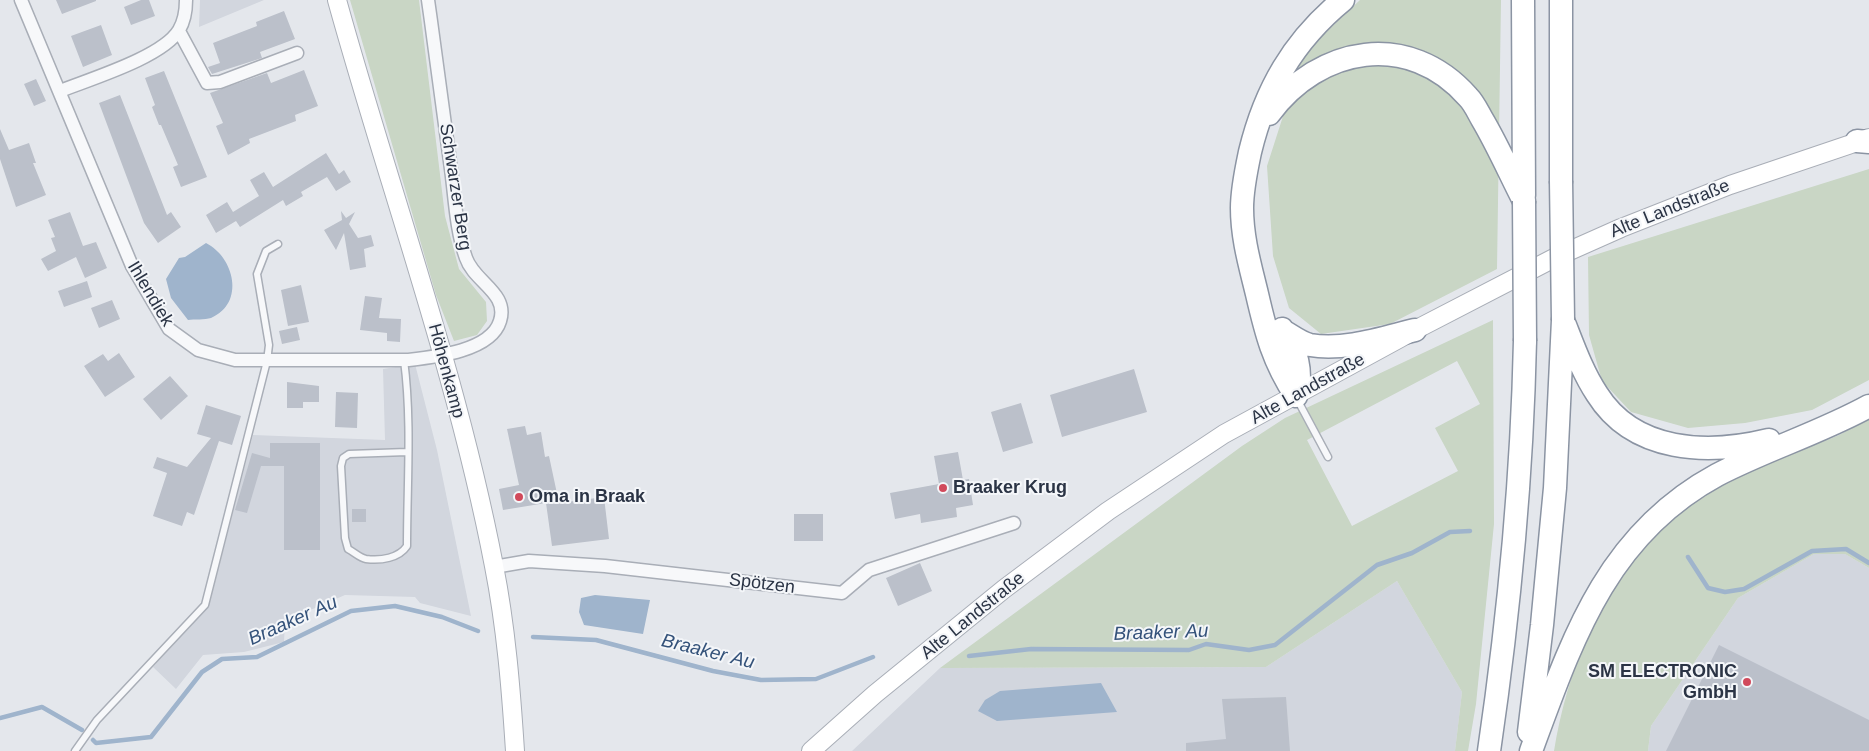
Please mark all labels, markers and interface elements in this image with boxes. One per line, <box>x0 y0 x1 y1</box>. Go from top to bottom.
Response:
street label: Schwarzer Berg <box>434 122 476 252</box>
street label: Alte Landstraße <box>1607 175 1733 243</box>
street label: Ihlendiek <box>122 258 178 330</box>
street label: Höhenkamp <box>423 321 469 421</box>
street label: Alte Landstraße <box>1247 349 1369 429</box>
place label: Braaker Krug <box>953 477 1067 499</box>
marker: Braaker Krug <box>937 482 949 494</box>
place label: Oma in Braak <box>529 486 645 508</box>
marker: Oma in Braak <box>513 491 525 503</box>
street label: Alte Landstraße <box>917 568 1029 664</box>
street label: Spötzen <box>728 569 796 599</box>
water label: Braaker Au <box>245 591 341 651</box>
water label: Braaker Au <box>1113 620 1209 646</box>
water label: Braaker Au <box>659 629 757 675</box>
place label: SM ELECTRONIC GmbH <box>1588 661 1737 704</box>
marker: SM ELECTRONIC GmbH <box>1741 676 1753 688</box>

